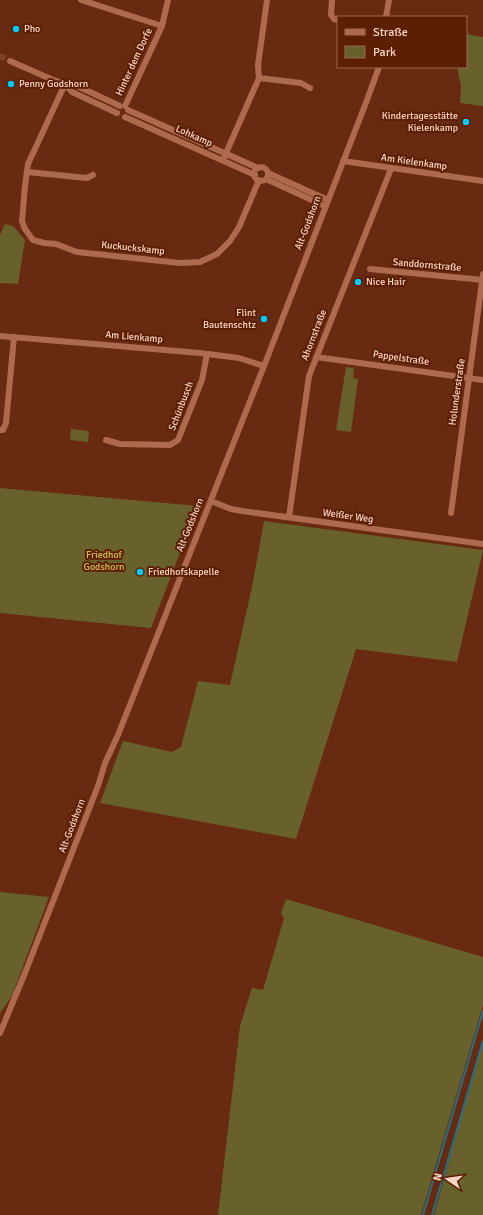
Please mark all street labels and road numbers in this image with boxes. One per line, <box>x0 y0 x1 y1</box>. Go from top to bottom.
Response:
street label: Hinter dem Dorfe <box>113 26 155 98</box>
street label: Lohkamp <box>174 123 214 149</box>
street label: Am Kielenkamp <box>380 151 448 173</box>
street label: Alt-Godshorn <box>292 194 324 252</box>
street label: Kuckuckskamp <box>101 239 165 257</box>
street label: Sanddornstraße <box>392 256 462 274</box>
street label: Ahornstraße <box>299 308 329 362</box>
street label: Am Lienkamp <box>105 329 163 345</box>
street label: Pappelstraße <box>372 348 430 368</box>
street label: Holunderstraße <box>446 358 468 426</box>
street label: Schünbusch <box>166 380 196 432</box>
street label: Alt-Godshorn <box>174 496 206 554</box>
street label: Weißer Weg <box>322 506 374 526</box>
street label: Alt-Godshorn <box>56 797 88 855</box>

